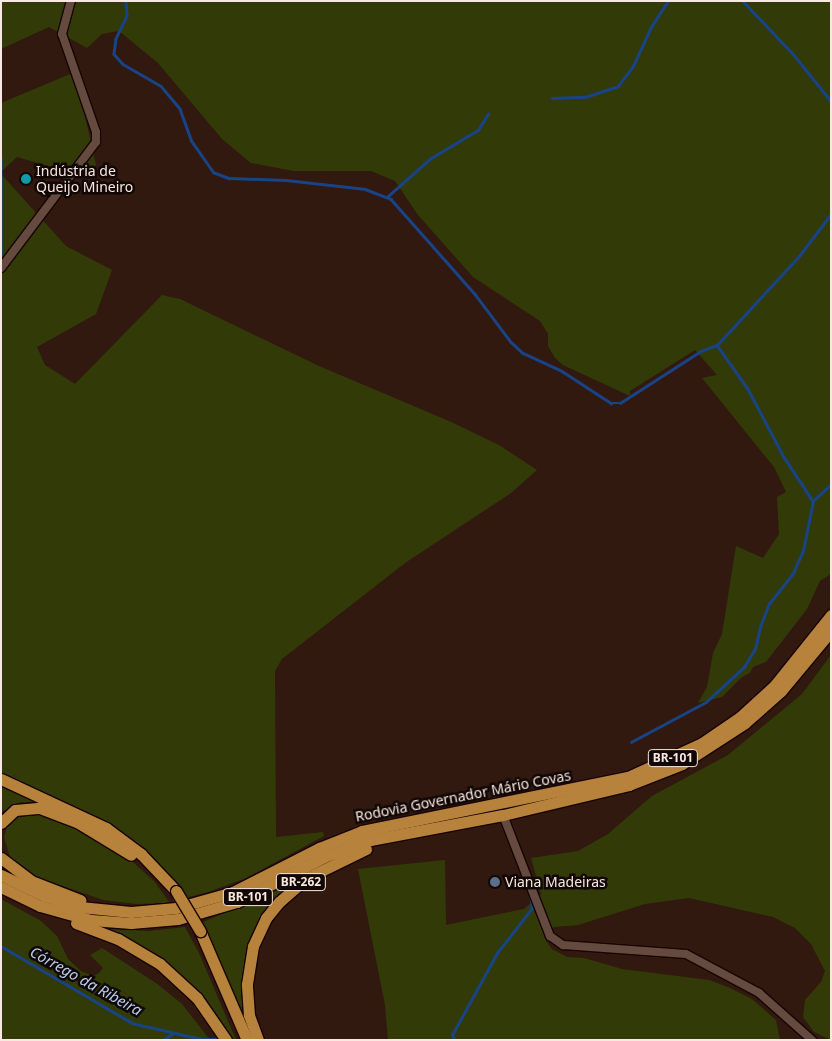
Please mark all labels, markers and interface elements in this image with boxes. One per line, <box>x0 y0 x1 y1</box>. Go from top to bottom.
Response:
place label: Indústria de Queijo Mineiro <box>36 163 133 196</box>
marker: Indústria de Queijo Mineiro <box>20 173 32 185</box>
road number: BR-101 <box>647 748 699 768</box>
street label: Rodovia Governador Mário Covas <box>354 767 572 825</box>
road number: BR-262 <box>275 872 327 892</box>
place label: Viana Madeiras <box>505 874 606 890</box>
marker: Viana Madeiras <box>489 876 501 888</box>
road number: BR-101 <box>222 888 274 906</box>
water label: Córrego da Ribeira <box>27 943 145 1019</box>

